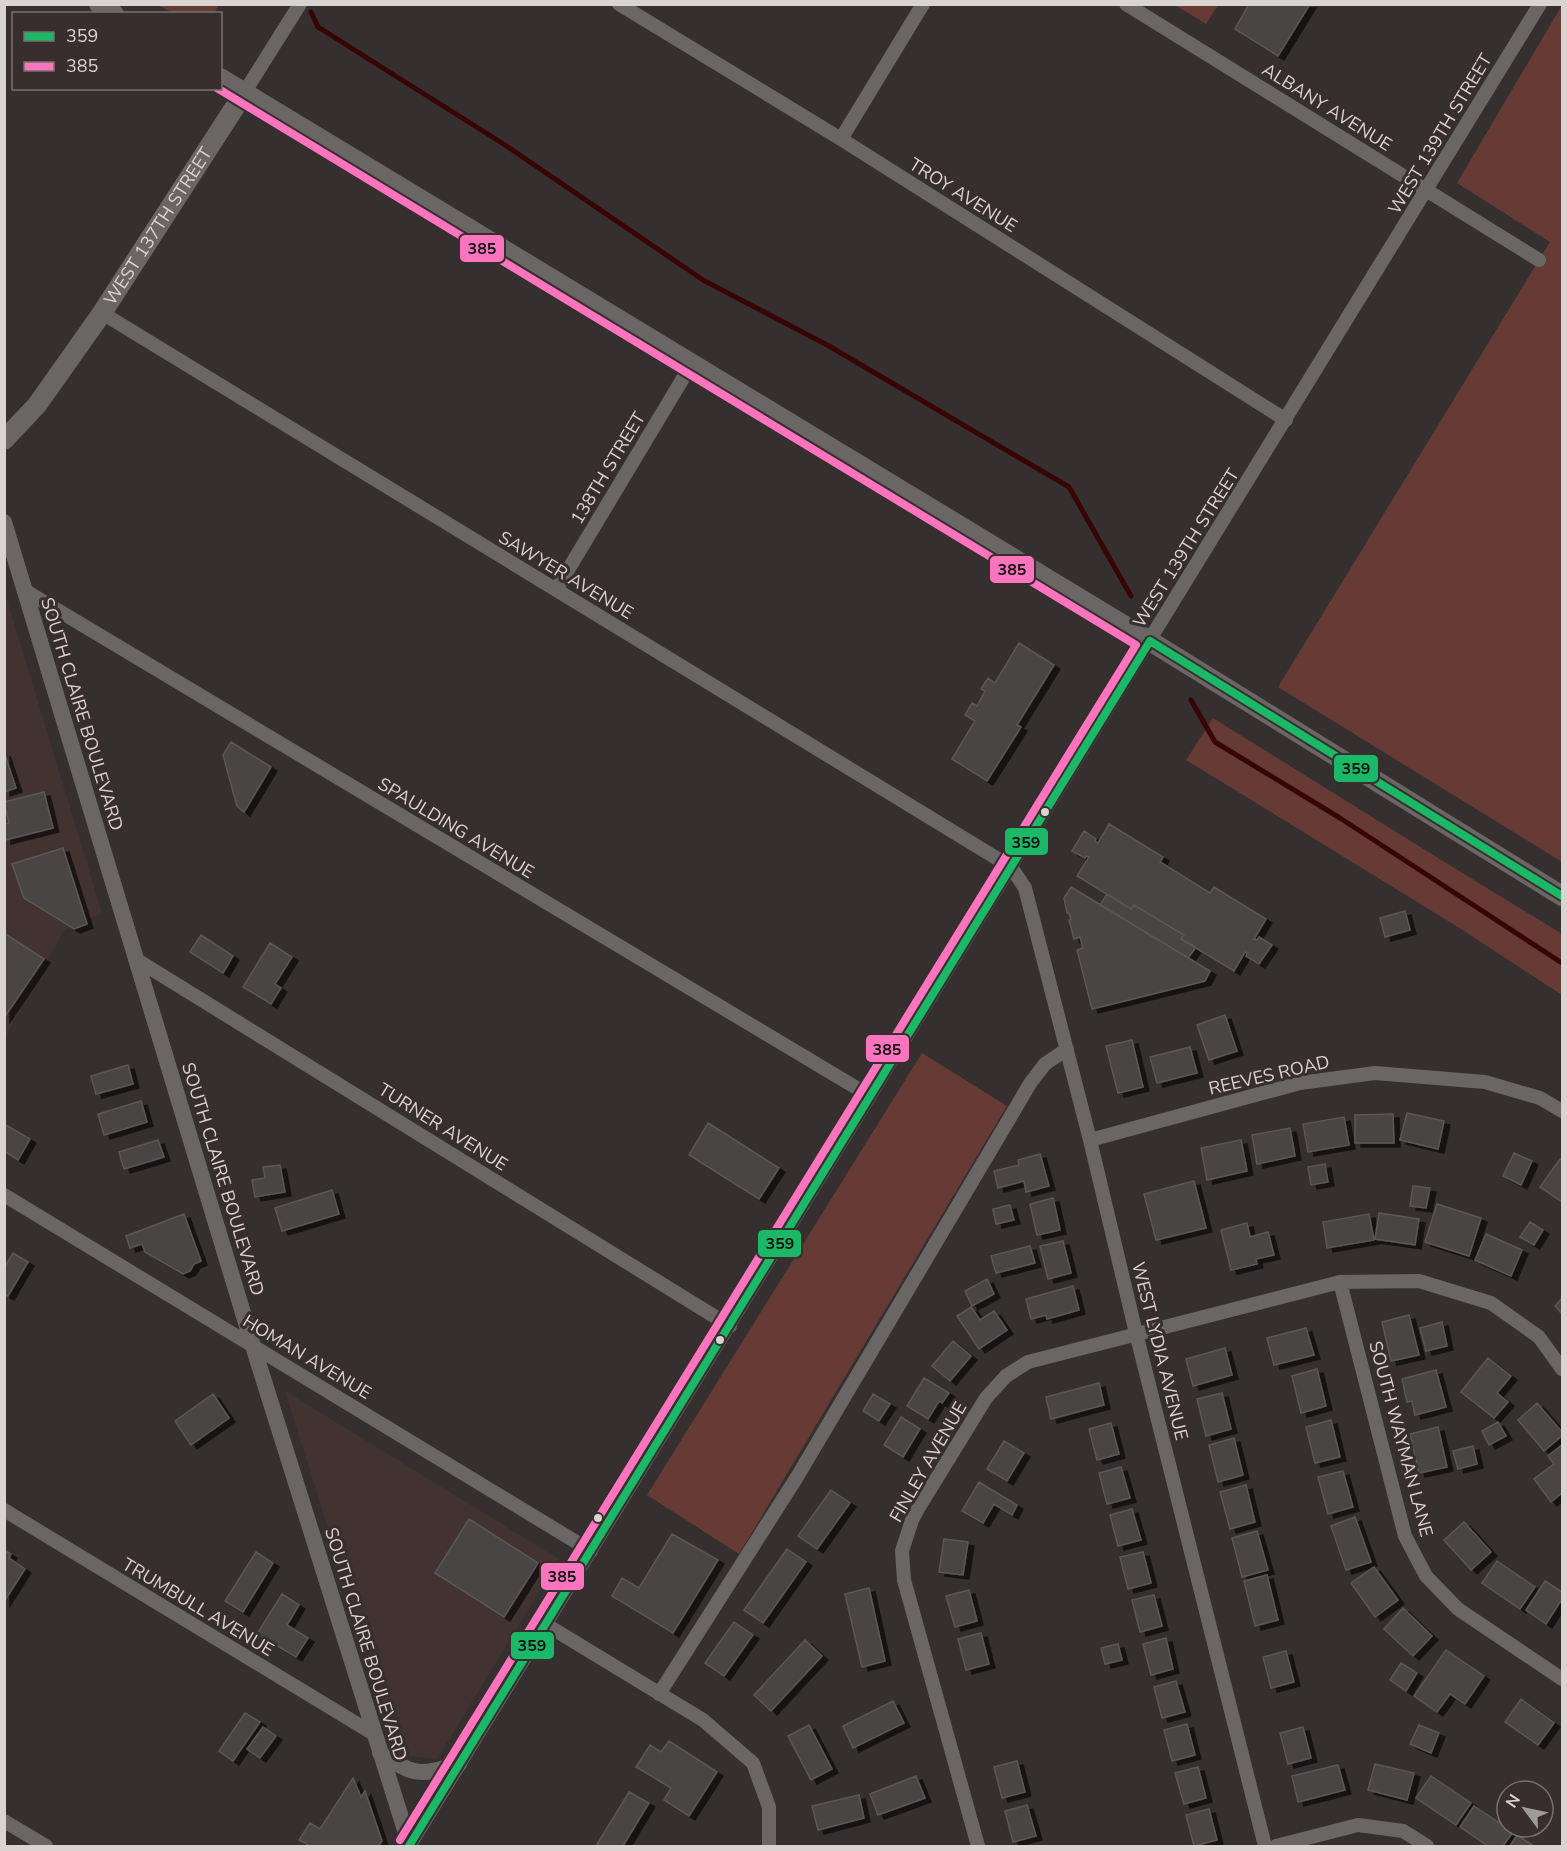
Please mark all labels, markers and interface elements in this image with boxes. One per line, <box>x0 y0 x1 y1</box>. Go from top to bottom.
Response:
legend <box>12 12 222 90</box>
text: 359 <box>66 24 98 48</box>
street label: WEST 139TH STREET <box>1383 49 1498 219</box>
text: 385 <box>66 54 98 78</box>
street label: ALBANY AVENUE <box>1258 57 1396 157</box>
street label: WEST 137TH STREET <box>98 143 218 310</box>
street label: TROY AVENUE <box>904 152 1022 238</box>
line badge: 385 <box>459 234 505 263</box>
text: 385 <box>468 238 496 260</box>
street label: 138TH STREET <box>565 407 651 529</box>
street label: WEST 139TH STREET <box>1127 464 1245 632</box>
street label: SAWYER AVENUE <box>494 525 638 625</box>
line badge: 385 <box>989 555 1035 584</box>
text: 385 <box>998 559 1026 581</box>
street label: SOUTH CLAIRE BOULEVARD <box>35 594 129 834</box>
line badge: 359 <box>1333 754 1379 783</box>
text: 359 <box>1342 758 1370 780</box>
street label: SPAULDING AVENUE <box>374 772 538 884</box>
unlabelled marker <box>1039 806 1051 818</box>
line badge: 359 <box>1004 827 1049 856</box>
text: 359 <box>1012 832 1040 854</box>
line badge: 385 <box>865 1034 910 1063</box>
text: 385 <box>873 1039 901 1061</box>
street label: REEVES ROAD <box>1206 1049 1332 1101</box>
street label: SOUTH CLAIRE BOULEVARD <box>176 1059 270 1299</box>
street label: TURNER AVENUE <box>374 1077 512 1177</box>
line badge: 359 <box>757 1229 802 1258</box>
text: 359 <box>766 1233 794 1255</box>
street label: WEST LYDIA AVENUE <box>1126 1259 1194 1443</box>
street label: HOMAN AVENUE <box>238 1309 376 1405</box>
unlabelled marker <box>714 1334 726 1346</box>
street label: SOUTH WAYMAN LANE <box>1363 1338 1439 1540</box>
street label: FINLEY AVENUE <box>884 1397 972 1527</box>
unlabelled marker <box>592 1512 604 1524</box>
street label: SOUTH CLAIRE BOULEVARD <box>319 1524 413 1764</box>
street label: TRUMBULL AVENUE <box>118 1552 278 1662</box>
line badge: 385 <box>540 1562 585 1591</box>
text: 385 <box>548 1566 576 1588</box>
line badge: 359 <box>510 1631 555 1660</box>
text: 359 <box>518 1635 546 1657</box>
north arrow <box>1495 1779 1555 1839</box>
text: N <box>1501 1790 1526 1812</box>

